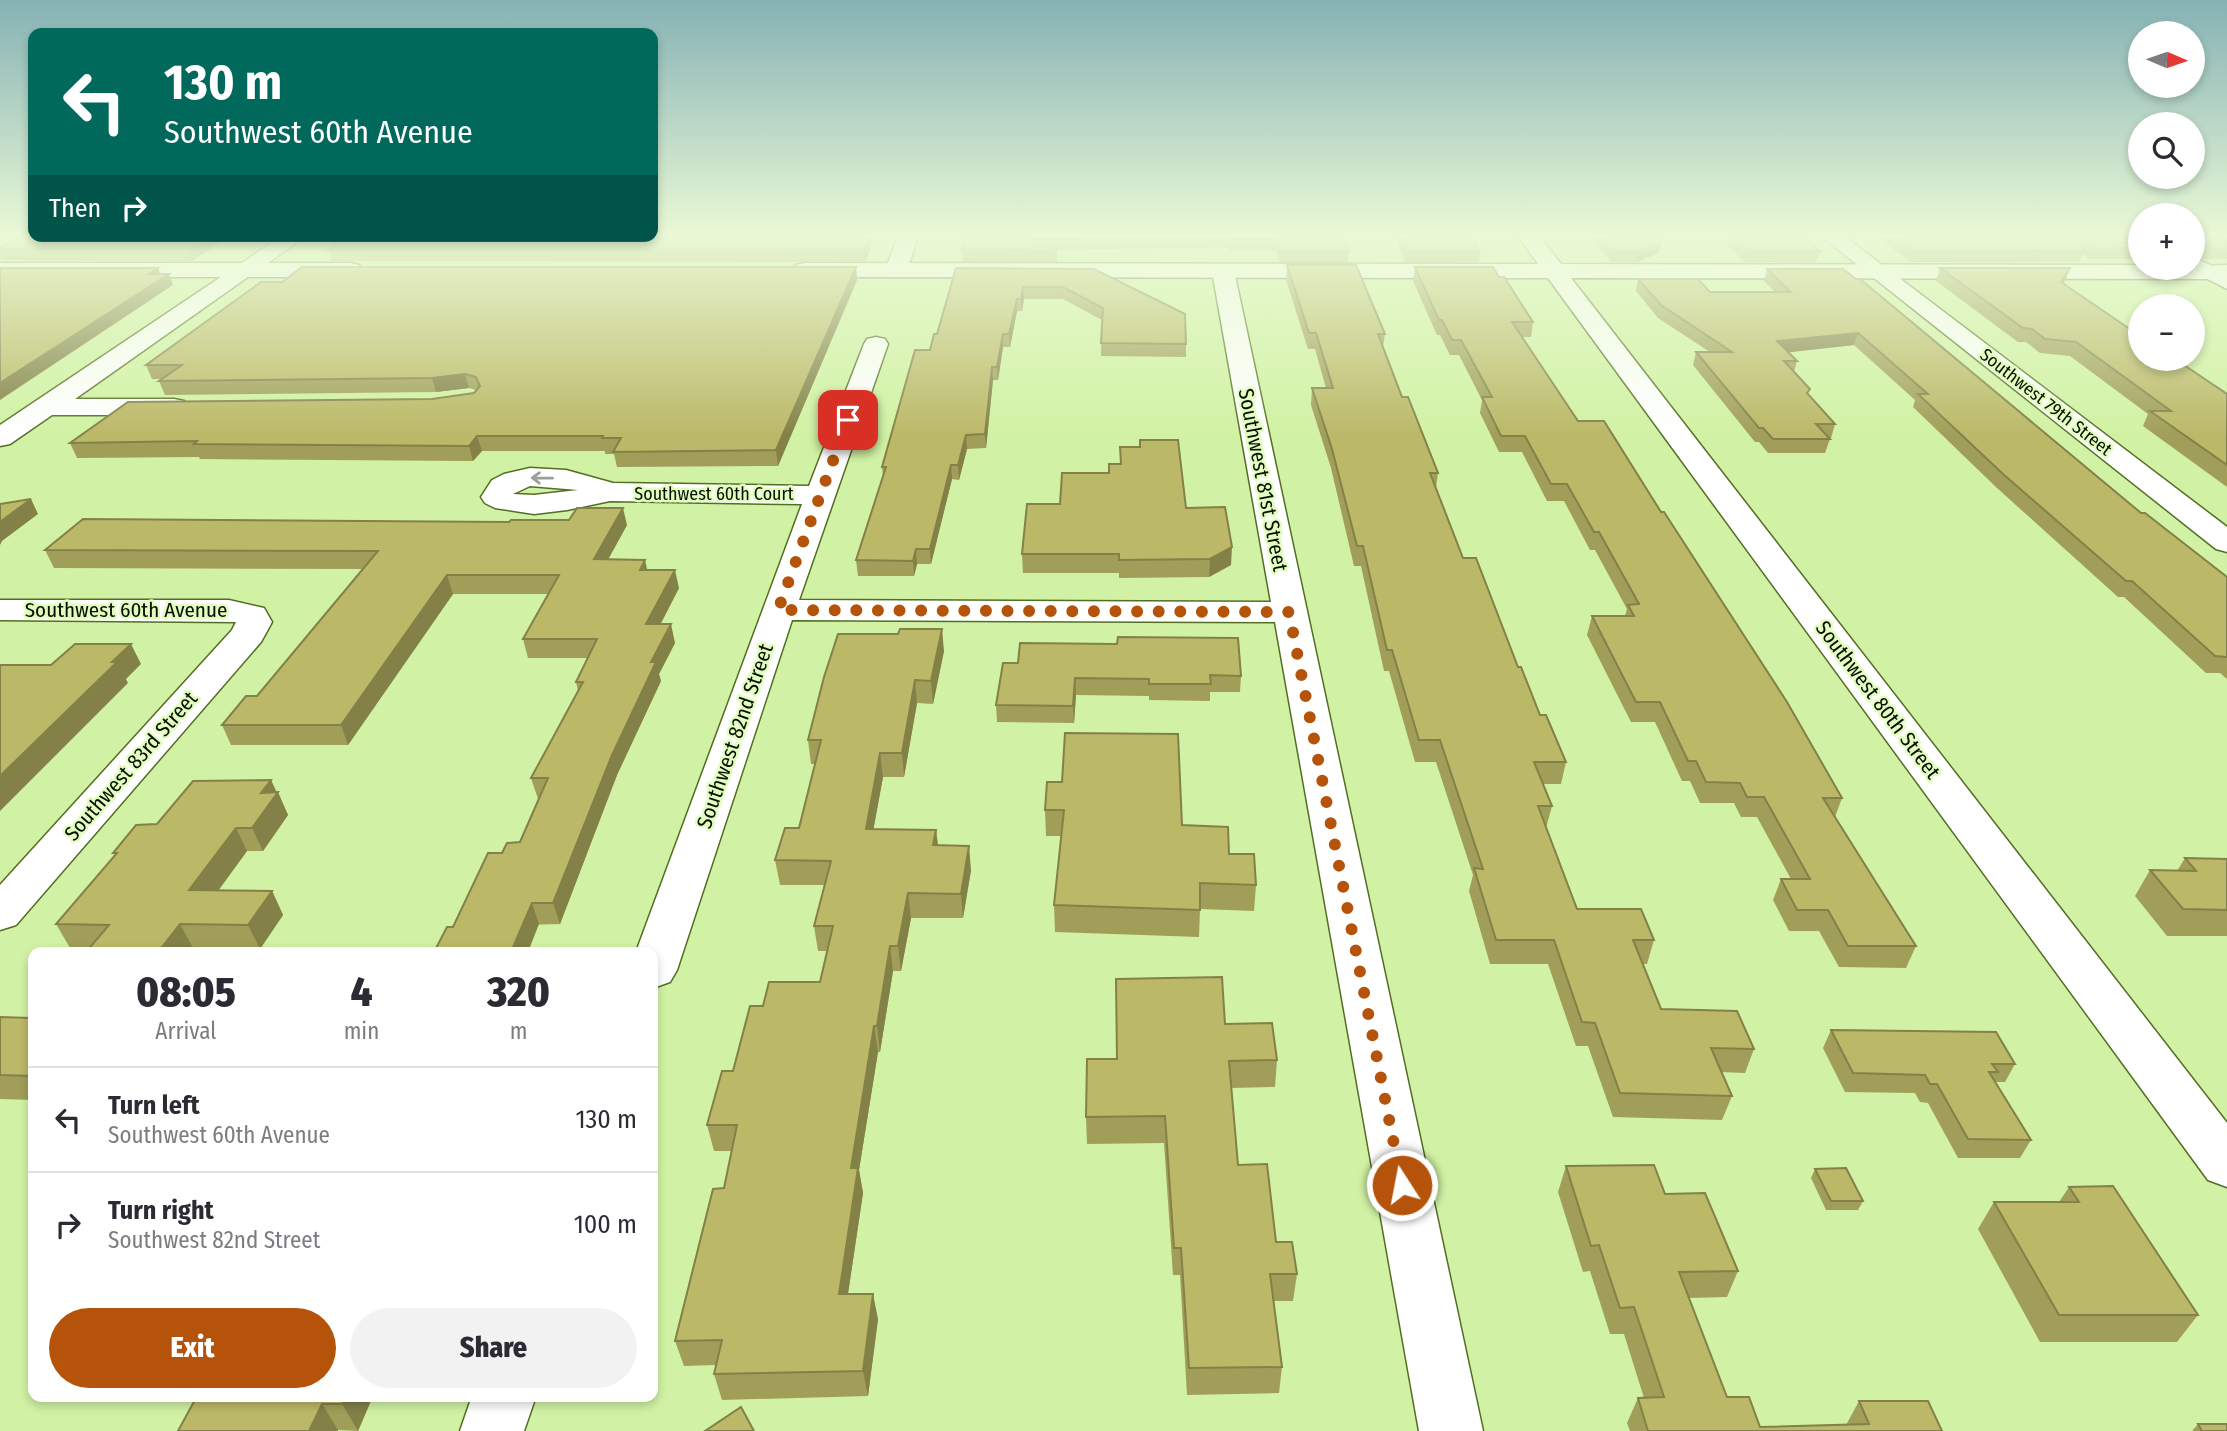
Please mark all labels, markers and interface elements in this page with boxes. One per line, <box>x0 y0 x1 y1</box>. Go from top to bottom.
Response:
north arrow <box>2128 21 2205 98</box>
map controls <box>2128 21 2205 371</box>
text: 130 m <box>164 53 282 112</box>
icon: left <box>49 56 140 147</box>
button: search <box>2128 112 2205 189</box>
text: Southwest 60th Avenue <box>164 113 473 151</box>
icon: right <box>115 189 153 227</box>
text: Then <box>49 193 101 224</box>
button: + <box>2128 203 2205 280</box>
button: − <box>2128 294 2205 371</box>
street label: Southwest 79th Street <box>1976 344 2116 460</box>
street label: Southwest 81st Street <box>1233 386 1294 574</box>
pin <box>818 390 878 450</box>
icon: arrive <box>829 401 867 439</box>
one-way arrow <box>531 471 554 485</box>
street label: Southwest 60th Court <box>634 483 794 505</box>
street label: Southwest 60th Avenue <box>25 597 227 623</box>
street label: Southwest 80th Street <box>1810 616 1946 784</box>
street label: Southwest 82nd Street <box>691 640 779 832</box>
street label: Southwest 83rd Street <box>59 686 203 846</box>
text: 08:05 <box>136 967 236 1017</box>
text: 4 <box>350 967 372 1017</box>
text: 320 <box>487 967 550 1017</box>
text: Arrival <box>155 1017 216 1045</box>
text: min <box>344 1017 379 1045</box>
text: m <box>510 1017 527 1045</box>
text: Turn left <box>108 1090 200 1121</box>
icon: left <box>49 1101 87 1139</box>
text: 130 m <box>575 1104 637 1135</box>
text: Southwest 60th Avenue <box>108 1121 330 1149</box>
position arrow <box>1365 1148 1439 1222</box>
text: Turn right <box>108 1195 214 1226</box>
icon: right <box>49 1206 87 1244</box>
text: 100 m <box>574 1209 637 1240</box>
text: Southwest 82nd Street <box>108 1226 320 1254</box>
button: Exit <box>49 1308 336 1388</box>
button: Share <box>350 1308 637 1388</box>

